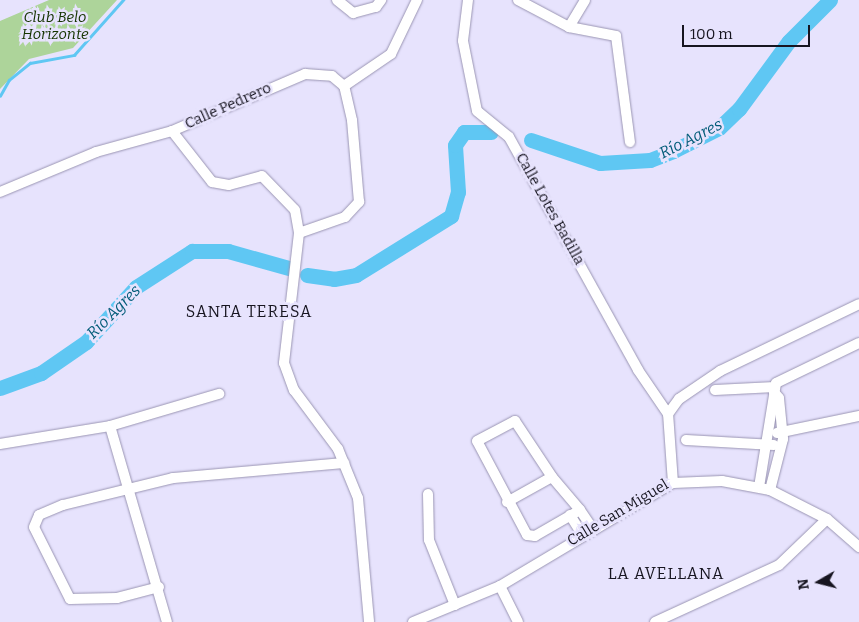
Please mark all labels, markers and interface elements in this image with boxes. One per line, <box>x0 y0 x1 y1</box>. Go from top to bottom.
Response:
park label: Club Belo Horizonte <box>21 8 89 43</box>
scale bar <box>684 15 812 47</box>
text: 100 m <box>690 25 733 43</box>
street label: Calle Pedrero <box>182 79 274 133</box>
water label: Río Agres <box>656 115 726 163</box>
street label: Calle Lotes Badilla <box>512 150 588 268</box>
water label: Río Agres <box>83 281 145 343</box>
district label: SANTA TERESA <box>184 302 314 322</box>
street label: Calle San Miguel <box>564 476 672 550</box>
north arrow <box>794 557 844 607</box>
district label: LA AVELLANA <box>606 564 726 584</box>
text: N <box>794 578 813 591</box>

